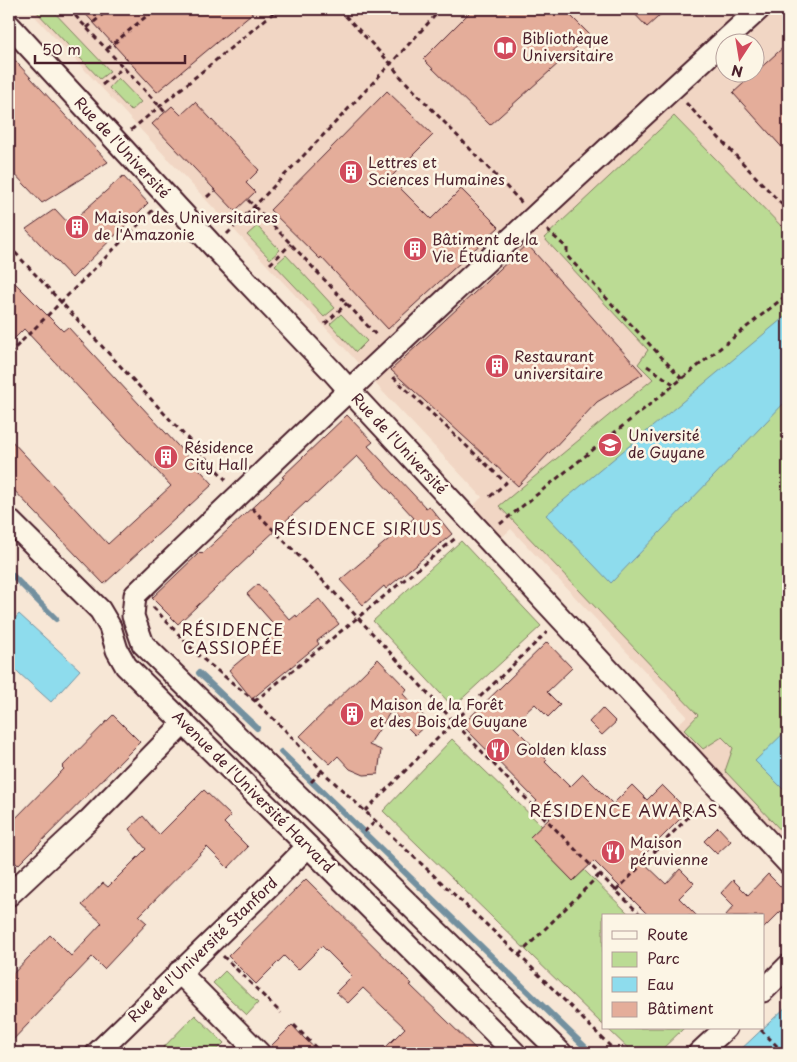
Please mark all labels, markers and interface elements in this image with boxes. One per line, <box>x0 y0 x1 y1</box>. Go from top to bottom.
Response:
place label: Bibliothèque Universitaire <box>522 26 614 66</box>
scale bar <box>35 32 185 64</box>
north arrow <box>714 32 764 82</box>
library icon: Bibliothèque Universitaire <box>492 35 518 61</box>
text: 50 m <box>42 37 81 60</box>
text: N <box>730 60 745 83</box>
street label: Rue de l'Université <box>70 91 176 203</box>
place label: Lettres et Sciences Humaines <box>368 150 505 190</box>
building icon: Lettres et Sciences Humaines <box>338 159 364 185</box>
place label: Maison des Universitaires de l'Amazonie <box>94 205 278 245</box>
building icon: Maison des Universitaires de l'Amazonie <box>64 214 90 240</box>
place label: Bâtiment de la Vie Étudiante <box>432 227 539 267</box>
building icon: Bâtiment de la Vie Étudiante <box>402 236 428 262</box>
place label: Restaurant universitaire <box>514 344 603 384</box>
building icon: Restaurant universitaire <box>484 353 510 379</box>
street label: Rue de l'Université <box>347 387 453 499</box>
place label: Université de Guyane <box>628 423 705 463</box>
school or university icon: Université de Guyane <box>597 432 623 458</box>
place label: Résidence City Hall <box>184 435 254 475</box>
building icon: Résidence City Hall <box>153 444 179 470</box>
district label: RÉSIDENCE SIRIUS <box>274 516 442 540</box>
district label: RÉSIDENCE CASSIOPÉE <box>182 617 284 659</box>
place label: Maison de la Forêt et des Bois de Guyane <box>370 692 528 732</box>
building icon: Maison de la Forêt et des Bois de Guyane <box>339 701 365 727</box>
street label: Avenue de l'Université Harvard <box>168 705 341 877</box>
restaurant icon: Golden klass <box>485 737 511 763</box>
place label: Golden klass <box>516 737 607 760</box>
district label: RÉSIDENCE AWARAS <box>530 798 718 822</box>
place label: Maison péruvienne <box>630 830 708 870</box>
restaurant icon: Maison péruvienne <box>600 839 626 865</box>
street label: Rue de l'Université Stanford <box>122 871 282 1027</box>
legend <box>602 914 764 1030</box>
text: Route <box>647 922 688 945</box>
text: Parc <box>647 946 680 969</box>
text: Eau <box>647 972 674 995</box>
text: Bâtiment <box>647 996 714 1019</box>

